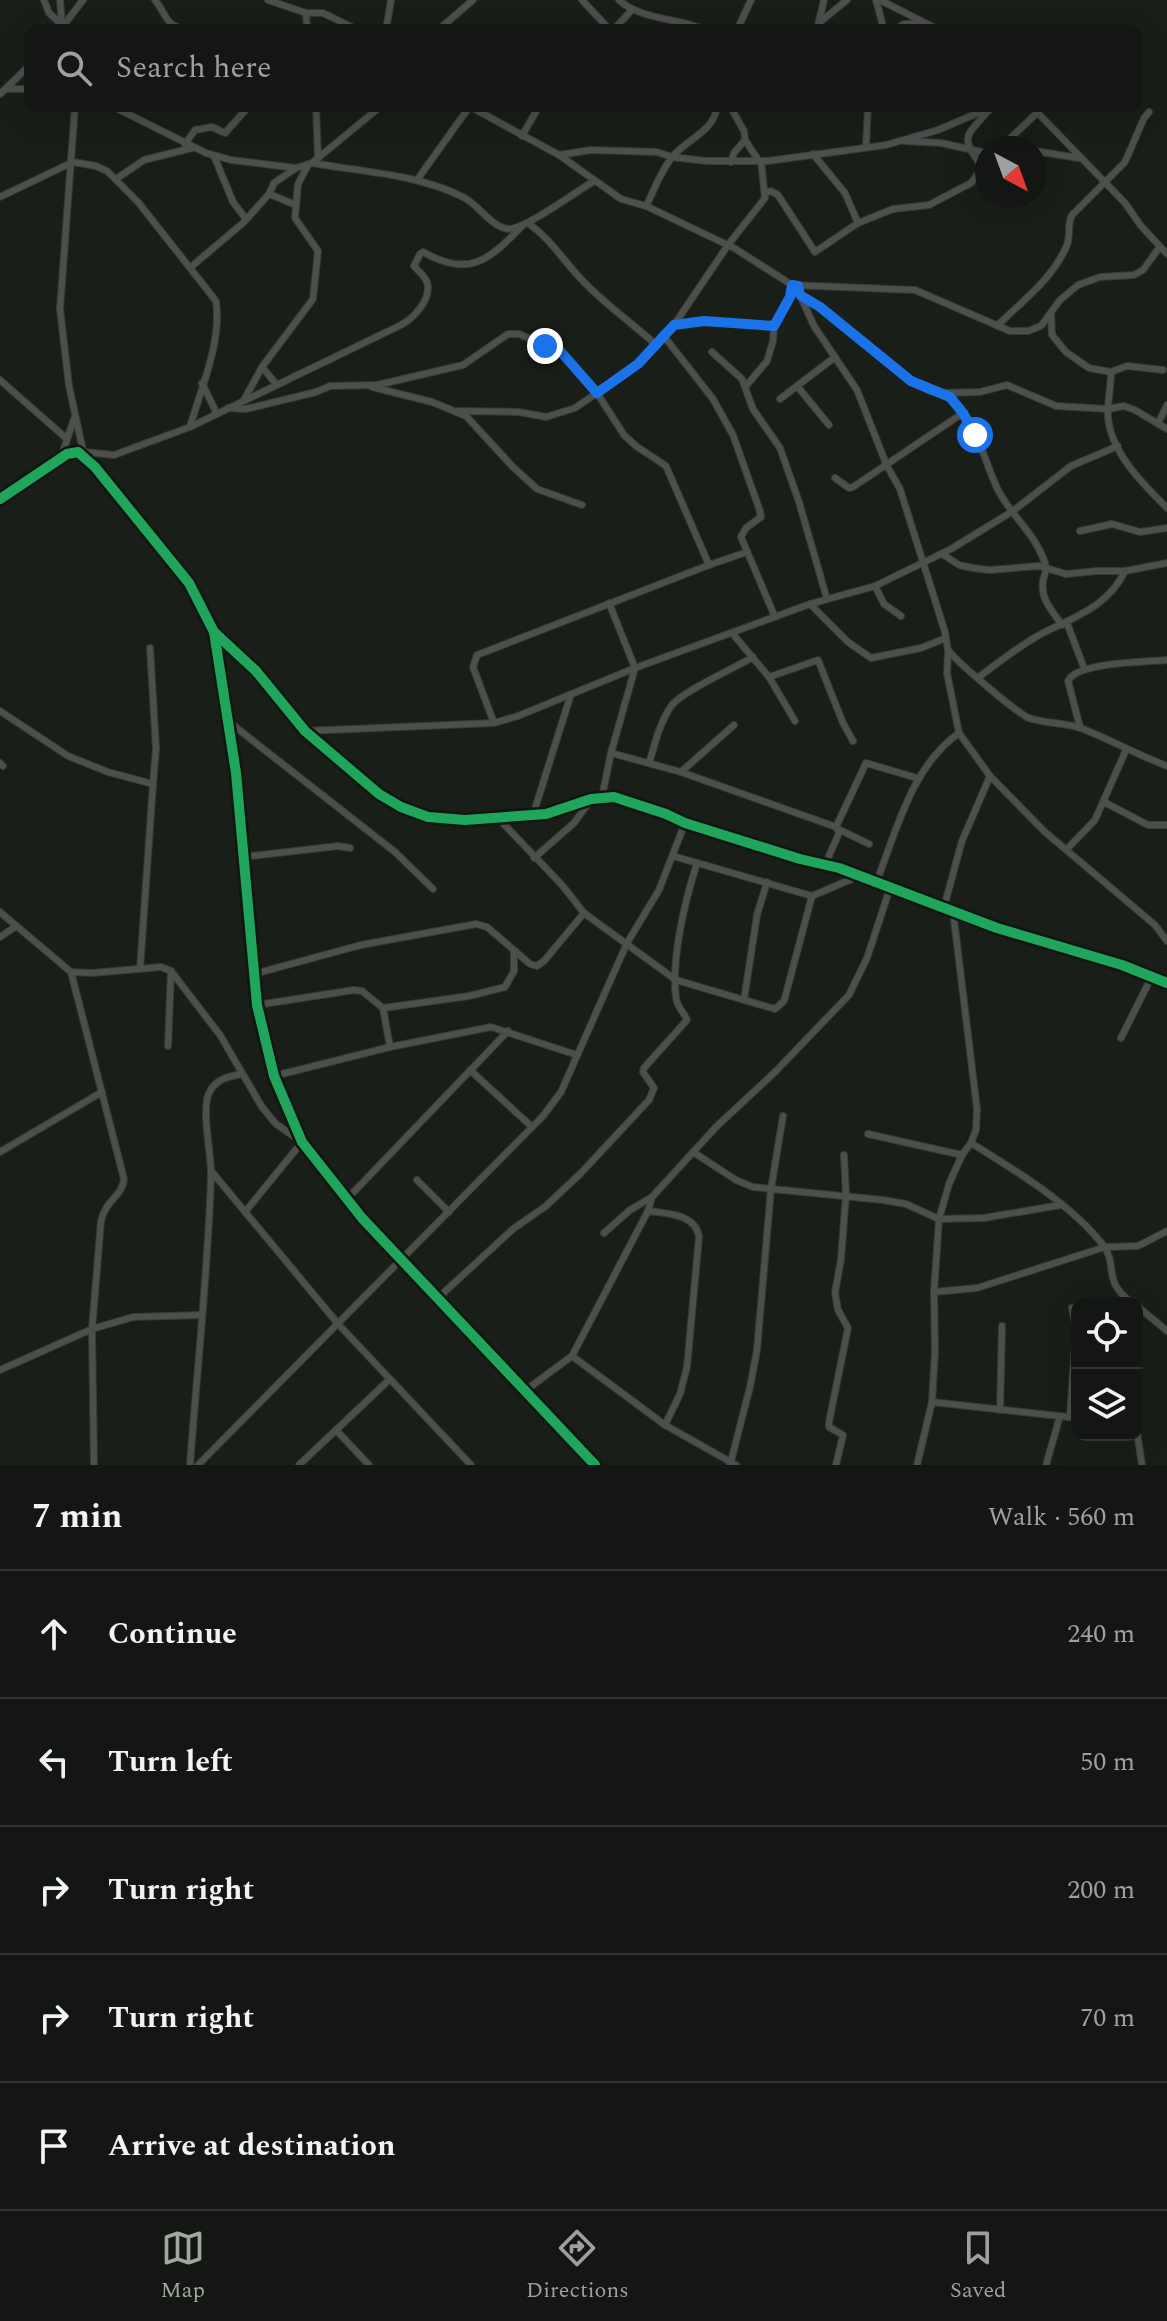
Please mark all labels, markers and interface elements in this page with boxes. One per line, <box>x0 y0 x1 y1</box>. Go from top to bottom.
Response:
search box <box>24 24 1143 112</box>
text: Search here <box>116 45 272 91</box>
icon: search <box>52 46 96 90</box>
north arrow <box>975 136 1047 208</box>
route end <box>527 328 563 364</box>
route start <box>957 417 993 453</box>
map controls <box>1071 1297 1143 1441</box>
button: locate <box>1071 1297 1143 1369</box>
button: layers <box>1071 1369 1143 1441</box>
text: 7 min <box>32 1491 122 1543</box>
text: Walk · 560 m <box>988 1497 1135 1537</box>
text: Continue <box>108 1611 237 1657</box>
icon: ahead <box>32 1612 76 1656</box>
text: 240 m <box>1067 1614 1135 1654</box>
text: Turn left <box>108 1739 233 1785</box>
icon: left <box>32 1740 76 1784</box>
text: 50 m <box>1080 1742 1135 1782</box>
text: Turn right <box>108 1867 254 1913</box>
icon: right <box>32 1868 76 1912</box>
text: 200 m <box>1067 1870 1135 1910</box>
text: Turn right <box>108 1995 254 2041</box>
icon: right <box>32 1996 76 2040</box>
text: 70 m <box>1080 1998 1135 2038</box>
text: Arrive at destination <box>108 2123 395 2169</box>
icon: arrive <box>32 2124 76 2168</box>
tab: Map <box>161 2226 205 2307</box>
tab: Directions <box>526 2226 629 2307</box>
tab: Saved <box>950 2226 1006 2307</box>

